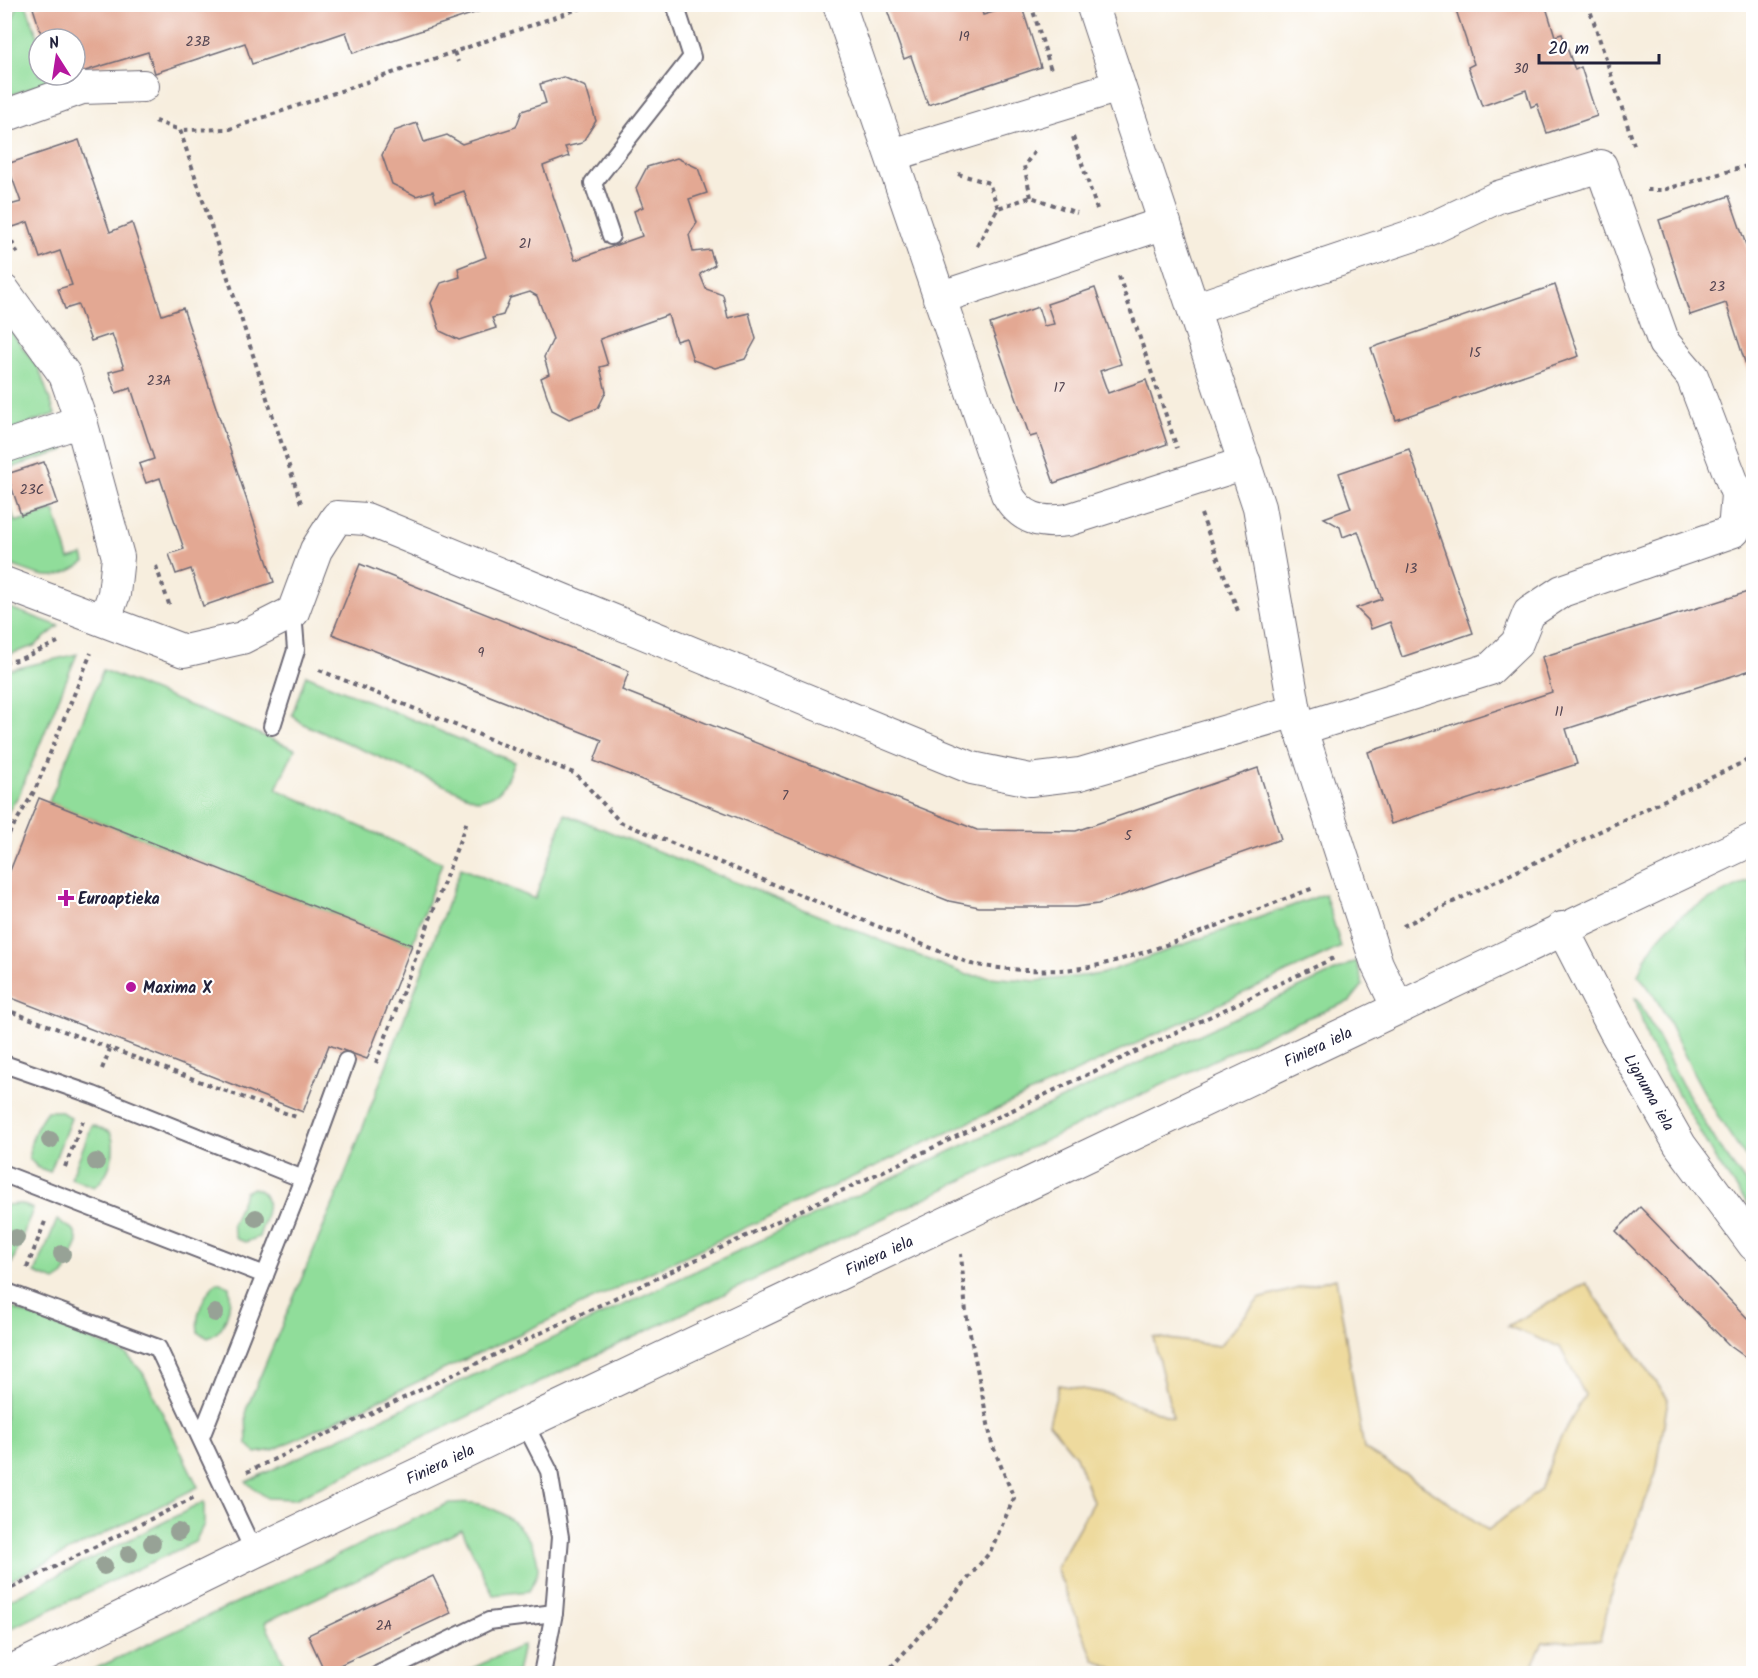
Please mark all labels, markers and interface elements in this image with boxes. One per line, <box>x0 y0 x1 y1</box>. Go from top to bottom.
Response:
house number: 19 <box>958 26 970 48</box>
north arrow <box>27 27 87 87</box>
scale bar <box>1539 27 1659 65</box>
text: N <box>47 31 62 57</box>
house number: 23B <box>185 31 211 53</box>
text: 20 m <box>1548 35 1589 64</box>
house number: 30 <box>1514 58 1529 80</box>
house number: 21 <box>519 233 531 255</box>
house number: 23 <box>1709 276 1725 298</box>
house number: 15 <box>1469 342 1482 364</box>
house number: 23A <box>147 370 171 392</box>
house number: 17 <box>1054 377 1065 399</box>
house number: 23C <box>20 479 44 501</box>
house number: 13 <box>1405 558 1417 580</box>
house number: 9 <box>478 642 485 664</box>
house number: 11 <box>1555 701 1563 723</box>
house number: 7 <box>782 785 789 807</box>
house number: 5 <box>1124 825 1133 847</box>
place label: Euroaptieka <box>78 887 160 912</box>
marker: Euroaptieka <box>59 891 73 905</box>
place label: Maxima X <box>143 976 212 1001</box>
marker: Maxima X <box>124 980 138 994</box>
street label: Finiera iela <box>1280 1021 1357 1075</box>
street label: Lignuma iela <box>1616 1049 1681 1136</box>
street label: Finiera iela <box>841 1229 918 1283</box>
street label: Finiera iela <box>402 1438 479 1492</box>
house number: 2A <box>376 1615 392 1637</box>

